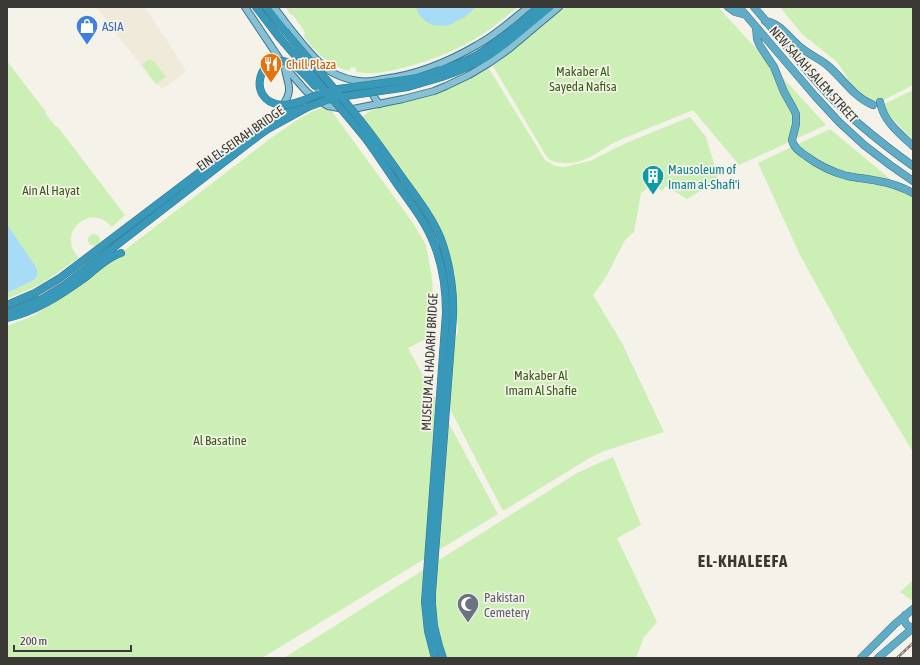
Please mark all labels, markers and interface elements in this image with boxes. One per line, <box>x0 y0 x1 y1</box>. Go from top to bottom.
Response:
shop icon: ASIA <box>74 13 100 46</box>
place label: ASIA <box>102 19 124 34</box>
street label: NEW SALAH SALEM STREET <box>766 23 861 126</box>
restaurant icon: Chill Plaza <box>258 51 284 84</box>
place label: Chill Plaza <box>286 57 336 72</box>
park label: Makaber Al Sayeda Nafisa <box>549 64 617 94</box>
street label: EIN EL SEIRAH BRIDGE <box>194 103 287 174</box>
place label: Mausoleum of Imam al-Shafi'i <box>668 162 740 192</box>
building icon: Mausoleum of Imam al-Shafi'i <box>640 163 666 196</box>
park label: Ain Al Hayat <box>22 183 80 198</box>
street label: MUSEUM AL HADARH BRIDGE <box>418 292 441 431</box>
park label: Makaber Al Imam Al Shafie <box>505 368 577 398</box>
park label: Al Basatine <box>193 433 247 448</box>
district label: EL-KHALEEFA <box>698 551 788 571</box>
place label: Pakistan Cemetery <box>484 590 530 620</box>
mosque icon: Pakistan Cemetery <box>455 591 481 624</box>
scale bar <box>14 627 131 653</box>
text: 200 m <box>20 634 47 648</box>

